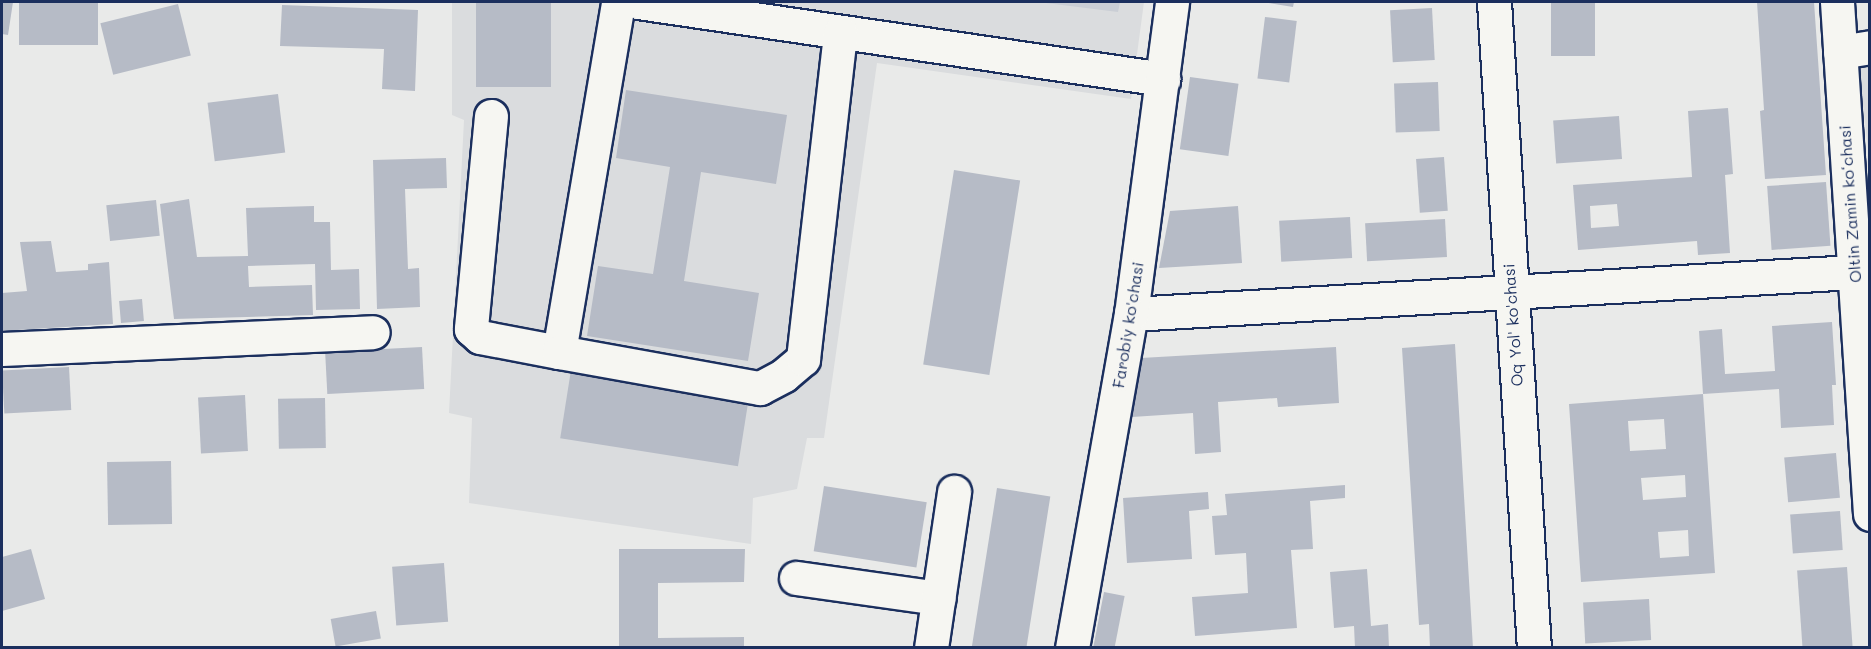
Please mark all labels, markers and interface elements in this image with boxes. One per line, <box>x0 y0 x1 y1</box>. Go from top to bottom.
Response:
street label: Oltin Zamin koʻchasi <box>1835 125 1865 283</box>
street label: Farobiy ko'chasi <box>1109 260 1147 390</box>
street label: Oq Yol' ko'chasi <box>1499 263 1527 387</box>

